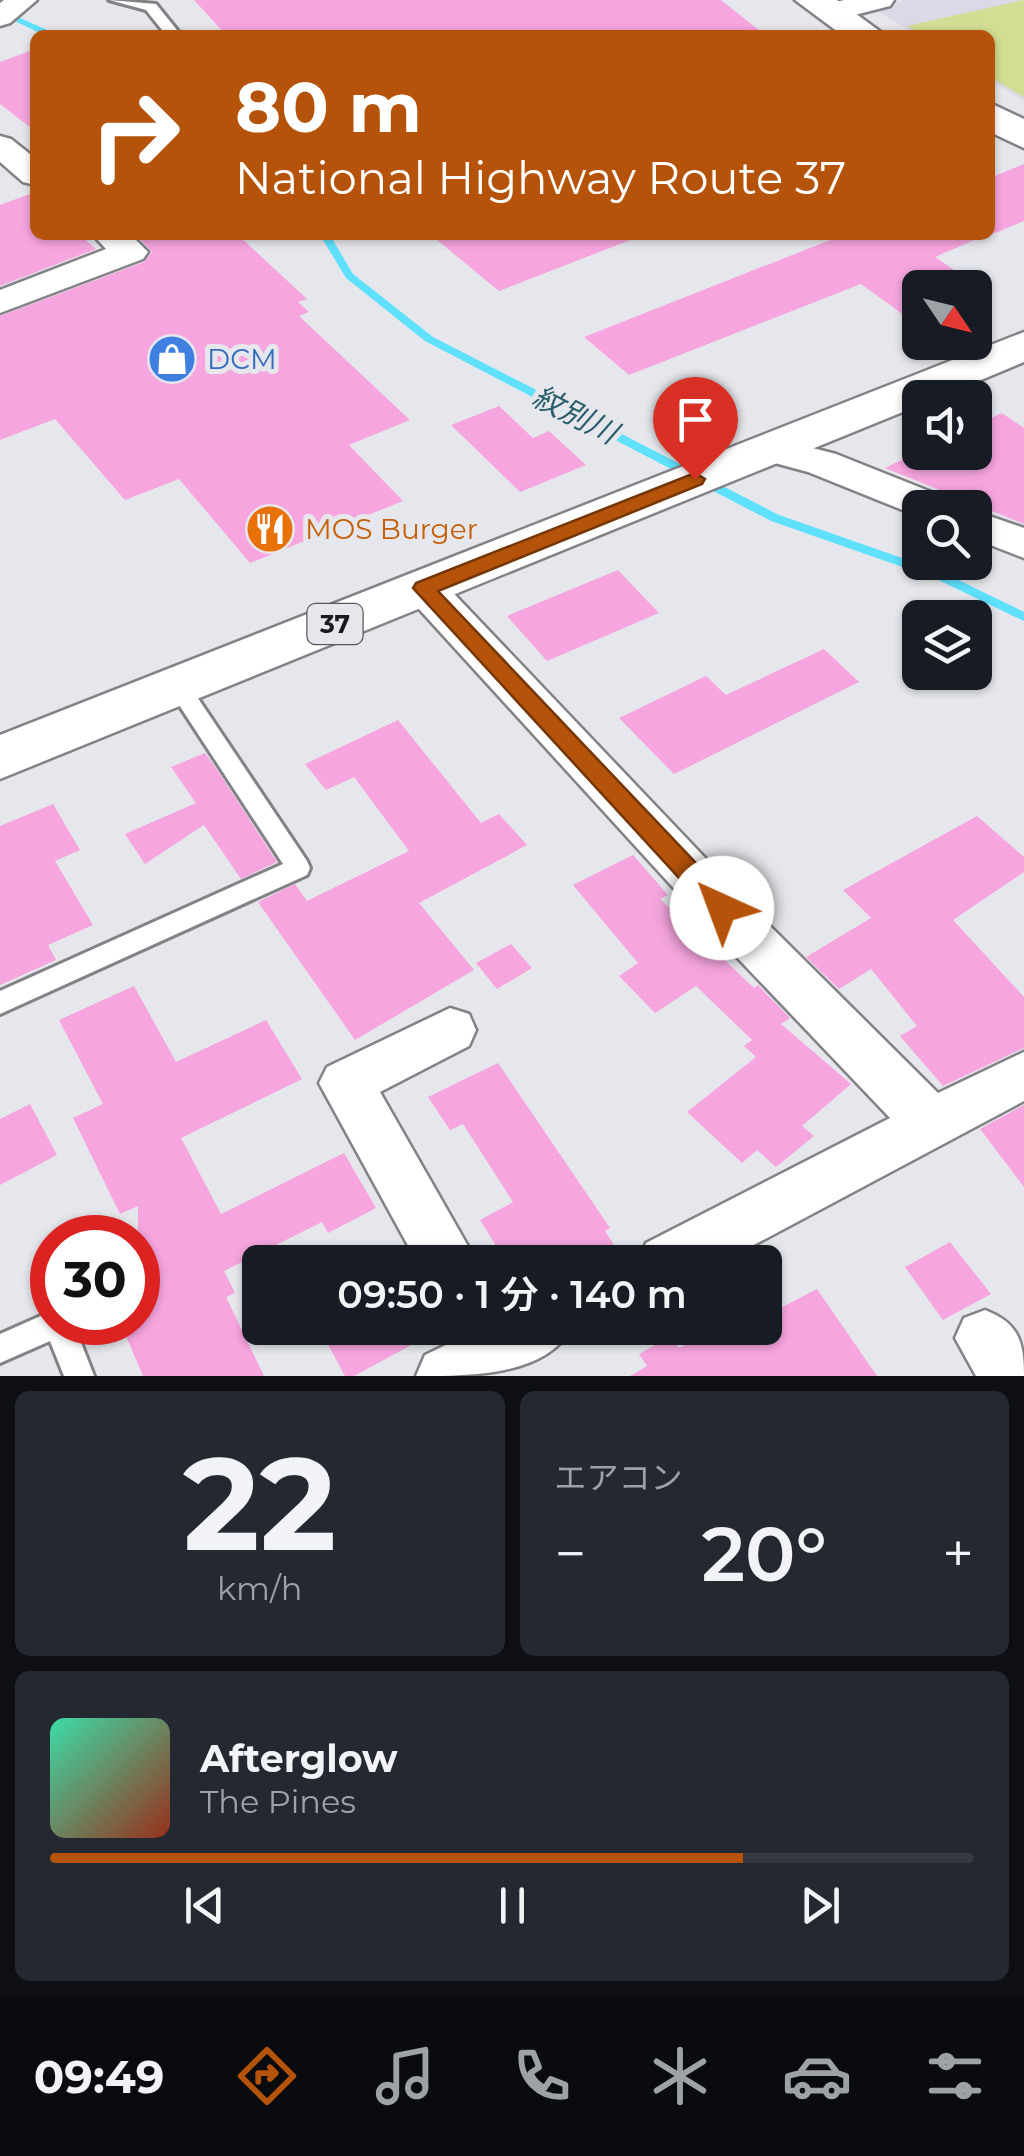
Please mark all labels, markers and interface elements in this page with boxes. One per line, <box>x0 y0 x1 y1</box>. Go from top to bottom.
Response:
text: 80 m <box>235 64 422 150</box>
icon: right <box>70 70 200 200</box>
text: National Highway Route 37 <box>235 150 846 205</box>
north arrow <box>902 270 992 360</box>
map controls <box>902 270 992 690</box>
shop icon: DCM <box>146 333 198 385</box>
place label: DCM <box>207 342 277 376</box>
pin <box>653 377 738 480</box>
water label: 紋別川 <box>527 378 626 453</box>
button: sound <box>902 380 992 470</box>
icon: arrive <box>668 392 723 447</box>
button: search <box>902 490 992 580</box>
restaurant icon: MOS Burger <box>244 503 296 555</box>
place label: MOS Burger <box>305 512 478 546</box>
button: layers <box>902 600 992 690</box>
road number: 37 <box>308 604 362 644</box>
position arrow <box>670 856 774 960</box>
speed limit sign: 30 <box>30 1215 160 1345</box>
text: 09:50 · 1 分 · 140 m <box>337 1271 687 1318</box>
text: 22 <box>183 1424 336 1583</box>
text: エアコン <box>555 1458 683 1497</box>
text: 20° <box>701 1508 827 1600</box>
text: − <box>555 1520 586 1587</box>
text: + <box>942 1520 974 1587</box>
text: km/h <box>217 1569 302 1608</box>
text: Afterglow <box>200 1735 398 1782</box>
text: The Pines <box>200 1782 356 1821</box>
icon: previous <box>177 1878 232 1933</box>
icon: pause <box>485 1878 540 1933</box>
icon: next <box>793 1878 848 1933</box>
icon: directions <box>232 2041 302 2111</box>
icon: music <box>370 2041 440 2111</box>
icon: phone <box>507 2041 577 2111</box>
icon: climate <box>645 2041 715 2111</box>
icon: car <box>782 2041 852 2111</box>
icon: filters <box>920 2041 990 2111</box>
text: 09:49 <box>34 2049 164 2104</box>

